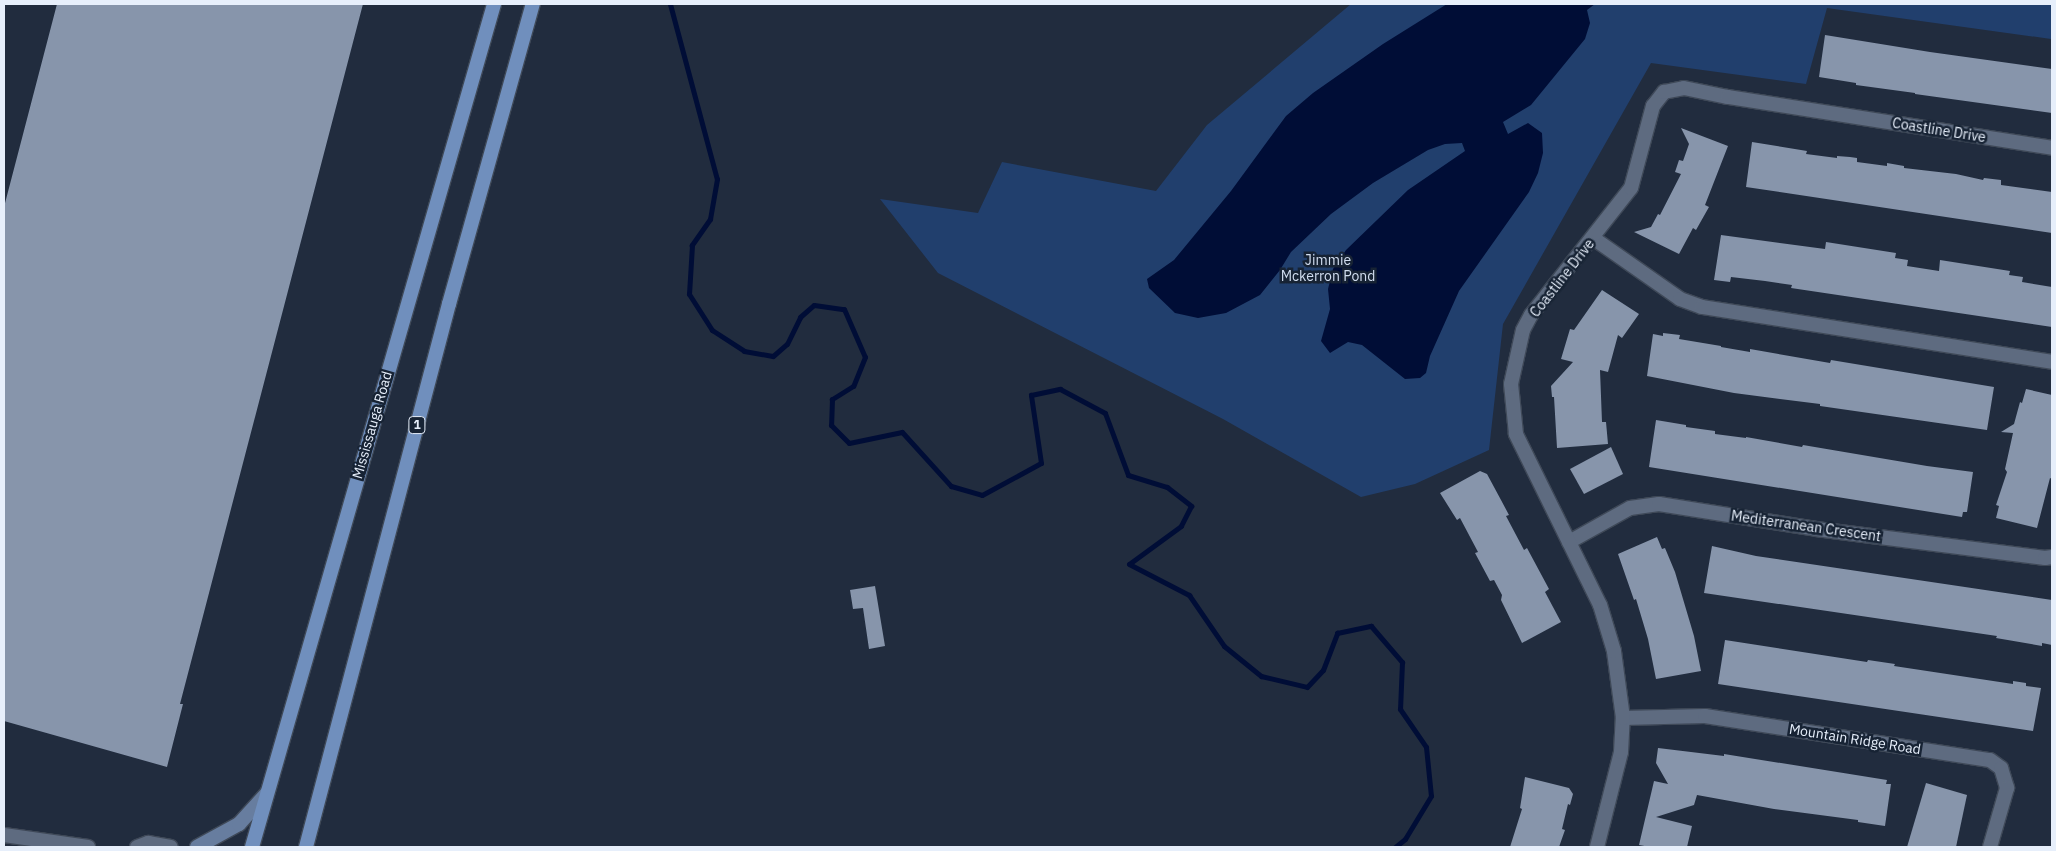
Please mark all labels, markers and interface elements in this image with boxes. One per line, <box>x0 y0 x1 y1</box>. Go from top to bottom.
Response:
street label: Coastline Drive <box>1891 114 1987 146</box>
street label: Coastline Drive <box>1526 236 1598 320</box>
park label: Jimmie Mckerron Pond <box>1281 252 1375 284</box>
street label: Mississauga Road <box>349 369 395 481</box>
road number: 1 <box>408 416 426 434</box>
street label: Mediterranean Crescent <box>1730 507 1882 545</box>
street label: Mountain Ridge Road <box>1788 720 1922 758</box>

